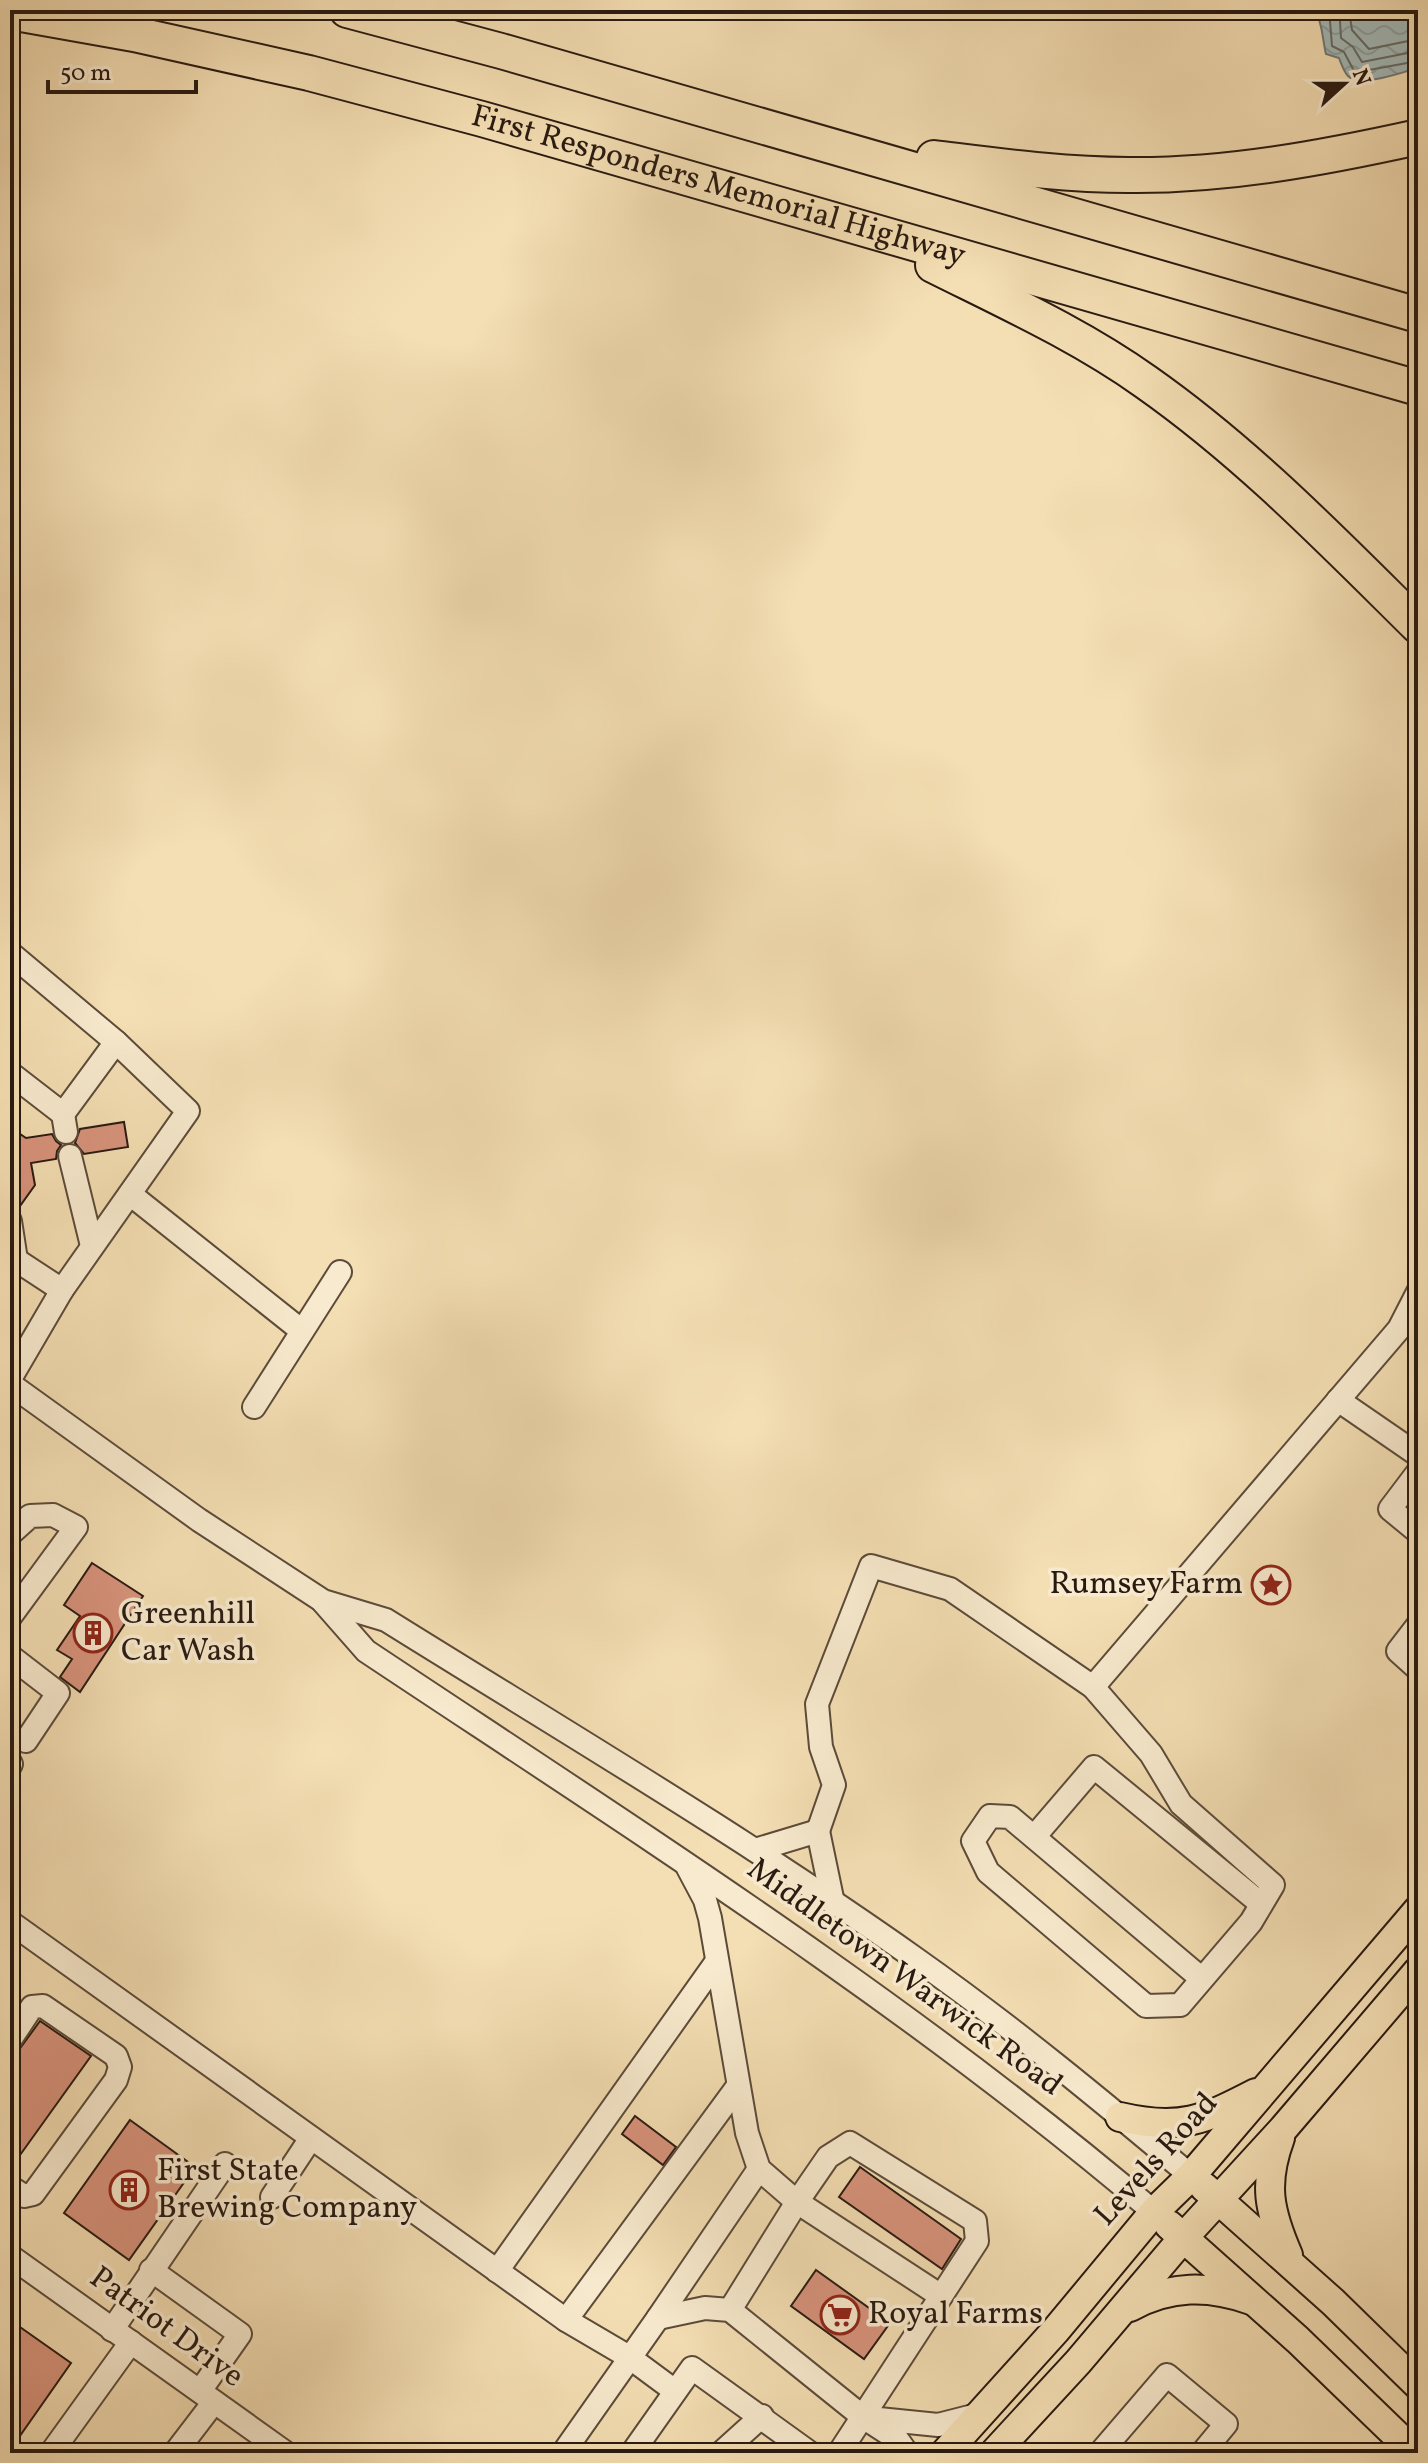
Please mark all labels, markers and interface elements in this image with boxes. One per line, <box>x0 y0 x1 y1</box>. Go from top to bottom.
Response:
scale bar <box>48 44 196 94</box>
north arrow <box>1304 44 1384 124</box>
text: 50 m <box>60 57 112 91</box>
text: N <box>1343 65 1378 91</box>
street label: First Responders Memorial Highway <box>466 95 971 279</box>
place label: Rumsey Farm <box>1049 1563 1243 1607</box>
place icon: Rumsey Farm <box>1250 1564 1292 1606</box>
place label: Greenhill Car Wash <box>121 1593 255 1674</box>
building icon: Greenhill Car Wash <box>72 1612 114 1654</box>
street label: Middletown Warwick Road <box>737 1848 1071 2108</box>
street label: Levels Road <box>1085 2083 1229 2237</box>
place label: First State Brewing Company <box>157 2150 417 2231</box>
building icon: First State Brewing Company <box>108 2169 150 2211</box>
street label: Patriot Drive <box>80 2257 252 2399</box>
place label: Royal Farms <box>868 2293 1043 2337</box>
supermarket icon: Royal Farms <box>819 2294 861 2336</box>

